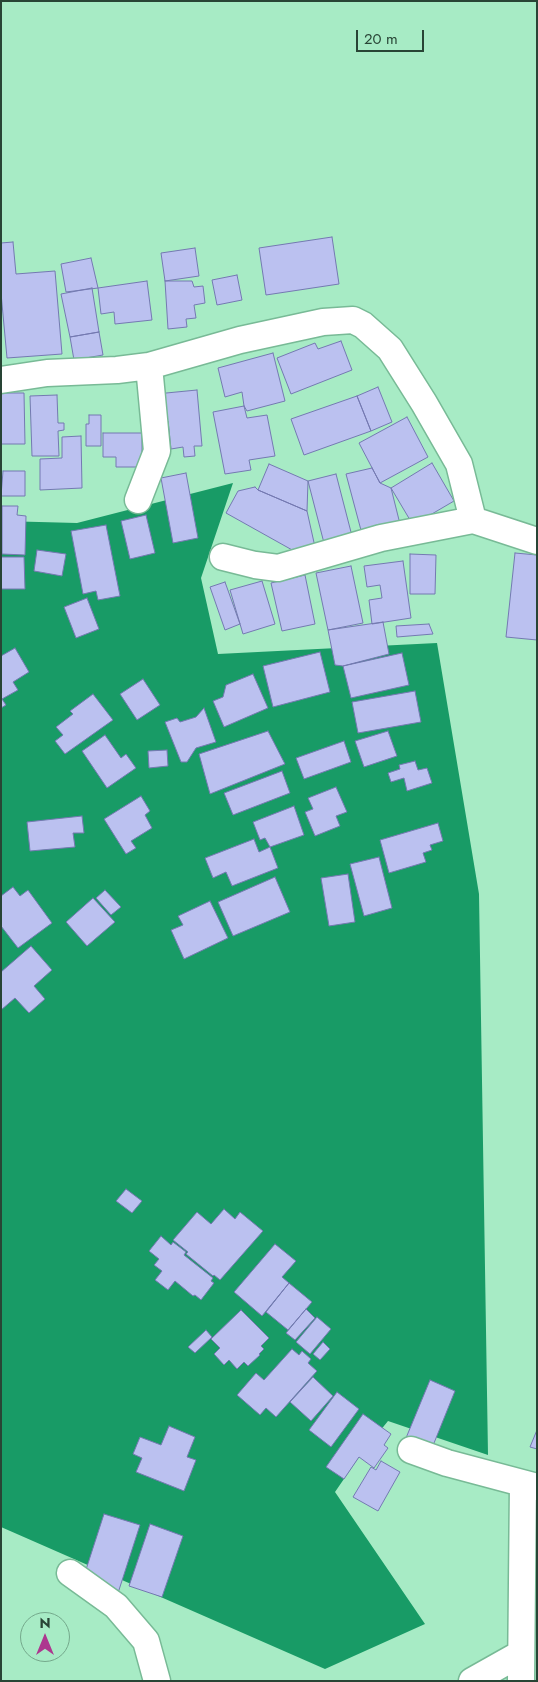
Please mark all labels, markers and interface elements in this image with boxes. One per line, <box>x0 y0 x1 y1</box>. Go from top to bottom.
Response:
scale bar <box>358 20 426 52</box>
text: 20 m <box>364 28 398 50</box>
north arrow <box>20 1612 70 1662</box>
text: N <box>39 1613 51 1633</box>

